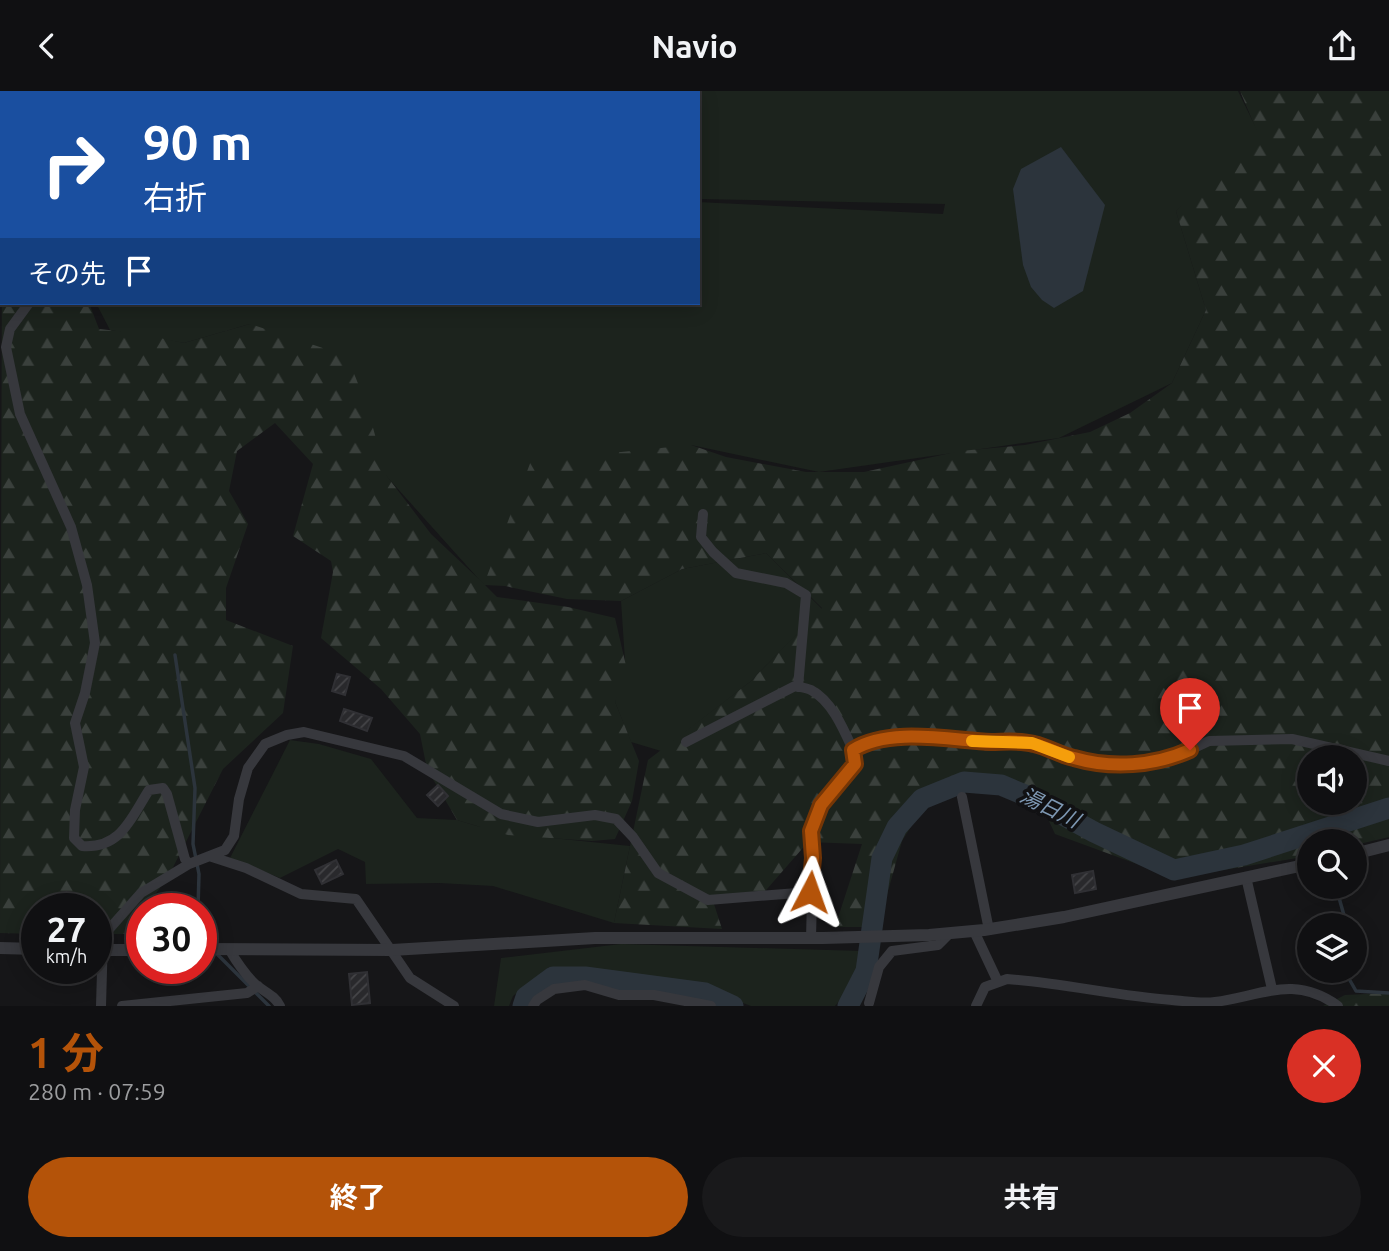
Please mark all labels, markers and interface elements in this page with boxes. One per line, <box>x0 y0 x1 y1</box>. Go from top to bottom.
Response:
icon: back <box>28 27 66 65</box>
icon: share <box>1323 27 1361 65</box>
text: Navio <box>651 28 738 64</box>
text: 90 m <box>143 114 252 169</box>
icon: right <box>28 119 119 210</box>
text: 右折 <box>143 179 207 215</box>
icon: arrive <box>120 252 158 290</box>
text: その先 <box>28 259 106 288</box>
pin <box>1160 678 1220 750</box>
icon: arrive <box>1171 689 1209 727</box>
map controls <box>1297 745 1367 983</box>
button: sound <box>1297 745 1367 815</box>
water label: 湯日川 <box>1017 783 1086 833</box>
button: search <box>1297 829 1367 899</box>
position arrow <box>773 855 847 929</box>
speed limit sign: 30 <box>126 893 217 984</box>
text: 27 <box>47 909 86 949</box>
button: layers <box>1297 913 1367 983</box>
text: km/h <box>46 946 87 966</box>
text: 1 分 <box>28 1029 104 1076</box>
button: close <box>1287 1029 1361 1103</box>
text: 280 m · 07:59 <box>28 1079 166 1104</box>
button: 終了 <box>28 1157 688 1237</box>
button: 共有 <box>702 1157 1361 1237</box>

